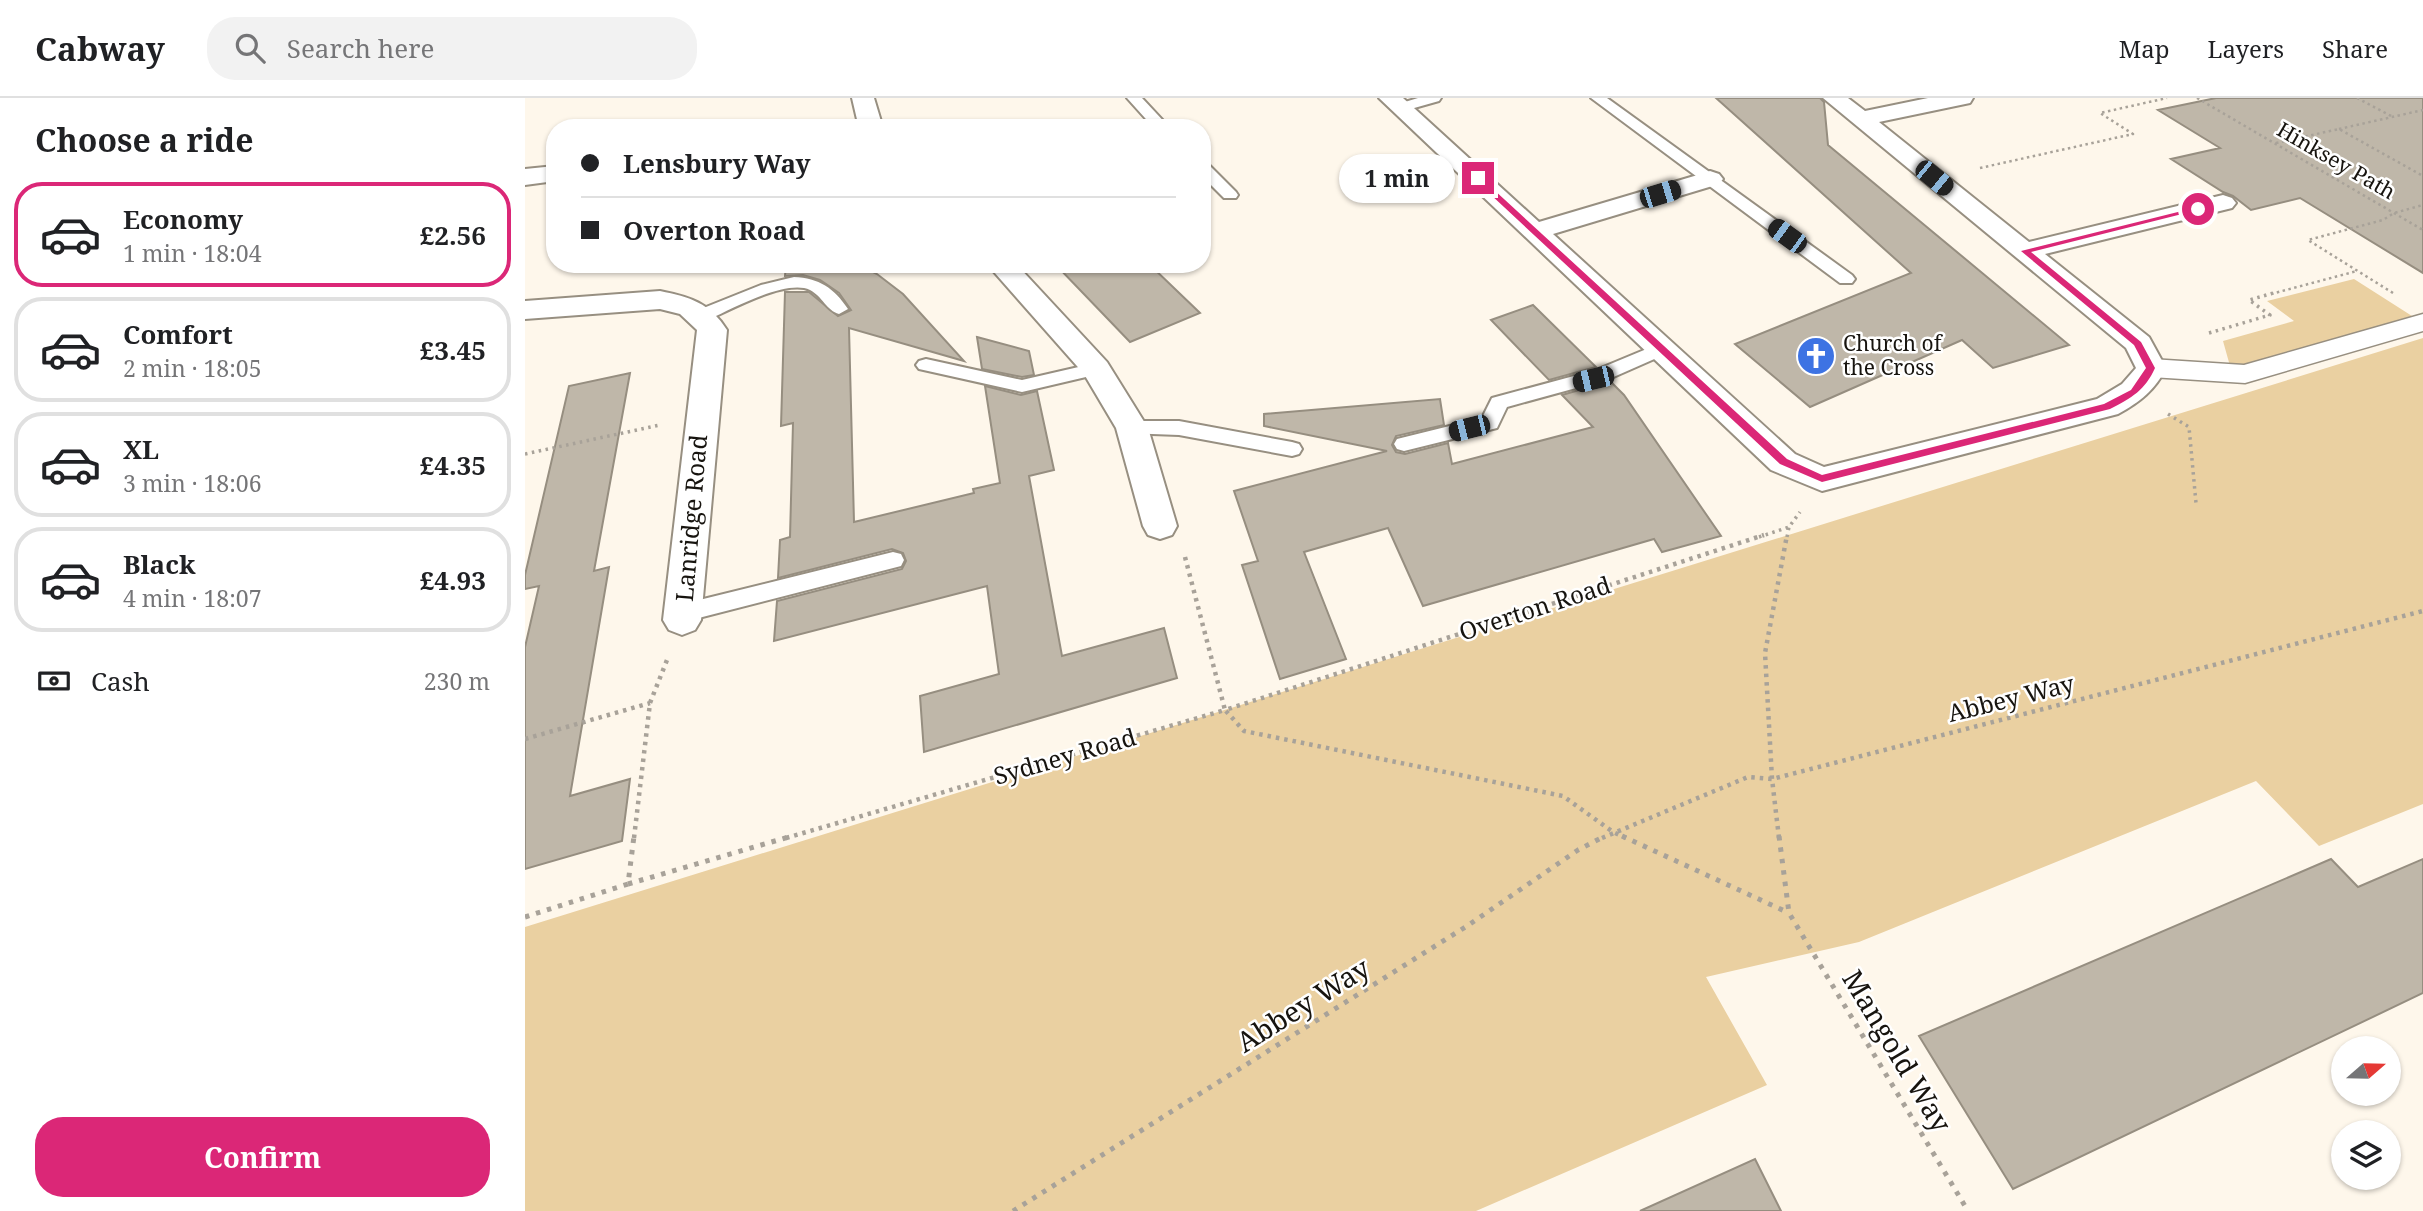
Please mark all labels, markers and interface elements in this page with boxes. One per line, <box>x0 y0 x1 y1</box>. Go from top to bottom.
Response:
search box <box>207 17 697 80</box>
text: Cabway <box>35 26 165 71</box>
icon: search <box>231 29 269 67</box>
text: Search here <box>287 30 434 66</box>
text: Map <box>2119 32 2170 65</box>
text: Layers <box>2208 32 2284 65</box>
text: Share <box>2322 32 2388 65</box>
street label: Hinksey Path <box>2272 115 2401 205</box>
text: Choose a ride <box>35 118 254 161</box>
text: Lensbury Way <box>623 145 811 181</box>
callout: 1 min <box>1338 154 1453 202</box>
car <box>1912 157 1957 199</box>
text: 1 min <box>1364 162 1430 194</box>
route end <box>1462 162 1494 194</box>
car <box>1637 178 1684 210</box>
route start <box>2182 193 2214 225</box>
text: Economy <box>123 201 243 237</box>
icon: car <box>39 203 102 266</box>
text: Overton Road <box>623 212 805 248</box>
car <box>1764 215 1811 257</box>
text: £2.56 <box>420 217 486 253</box>
text: 1 min · 18:04 <box>123 237 261 269</box>
text: Comfort <box>123 316 233 352</box>
icon: car <box>39 318 102 381</box>
place label: Church of the Cross <box>1843 329 1944 381</box>
text: £3.45 <box>420 332 486 368</box>
church icon: Church of the Cross <box>1795 335 1837 377</box>
text: 2 min · 18:05 <box>123 352 261 384</box>
car <box>1571 364 1616 394</box>
car <box>1447 413 1492 443</box>
text: XL <box>123 431 159 467</box>
icon: car <box>39 433 102 496</box>
street label: Lanridge Road <box>667 433 714 603</box>
text: £4.35 <box>420 447 486 483</box>
text: 3 min · 18:06 <box>123 467 261 499</box>
text: Black <box>123 546 196 582</box>
icon: car <box>39 548 102 611</box>
text: £4.93 <box>420 562 486 598</box>
street label: Overton Road <box>1454 567 1615 648</box>
text: 4 min · 18:07 <box>123 582 261 614</box>
icon: cash <box>35 662 73 700</box>
text: Cash <box>91 663 150 699</box>
text: 230 m <box>424 665 490 697</box>
street label: Abbey Way <box>1944 666 2078 729</box>
street label: Sydney Road <box>989 719 1140 792</box>
street label: Abbey Way <box>1229 948 1377 1060</box>
street label: Mangold Way <box>1834 962 1961 1139</box>
north arrow <box>2331 1036 2401 1106</box>
map controls <box>2331 1036 2401 1190</box>
button: Confirm <box>35 1117 490 1197</box>
button: layers <box>2331 1120 2401 1190</box>

